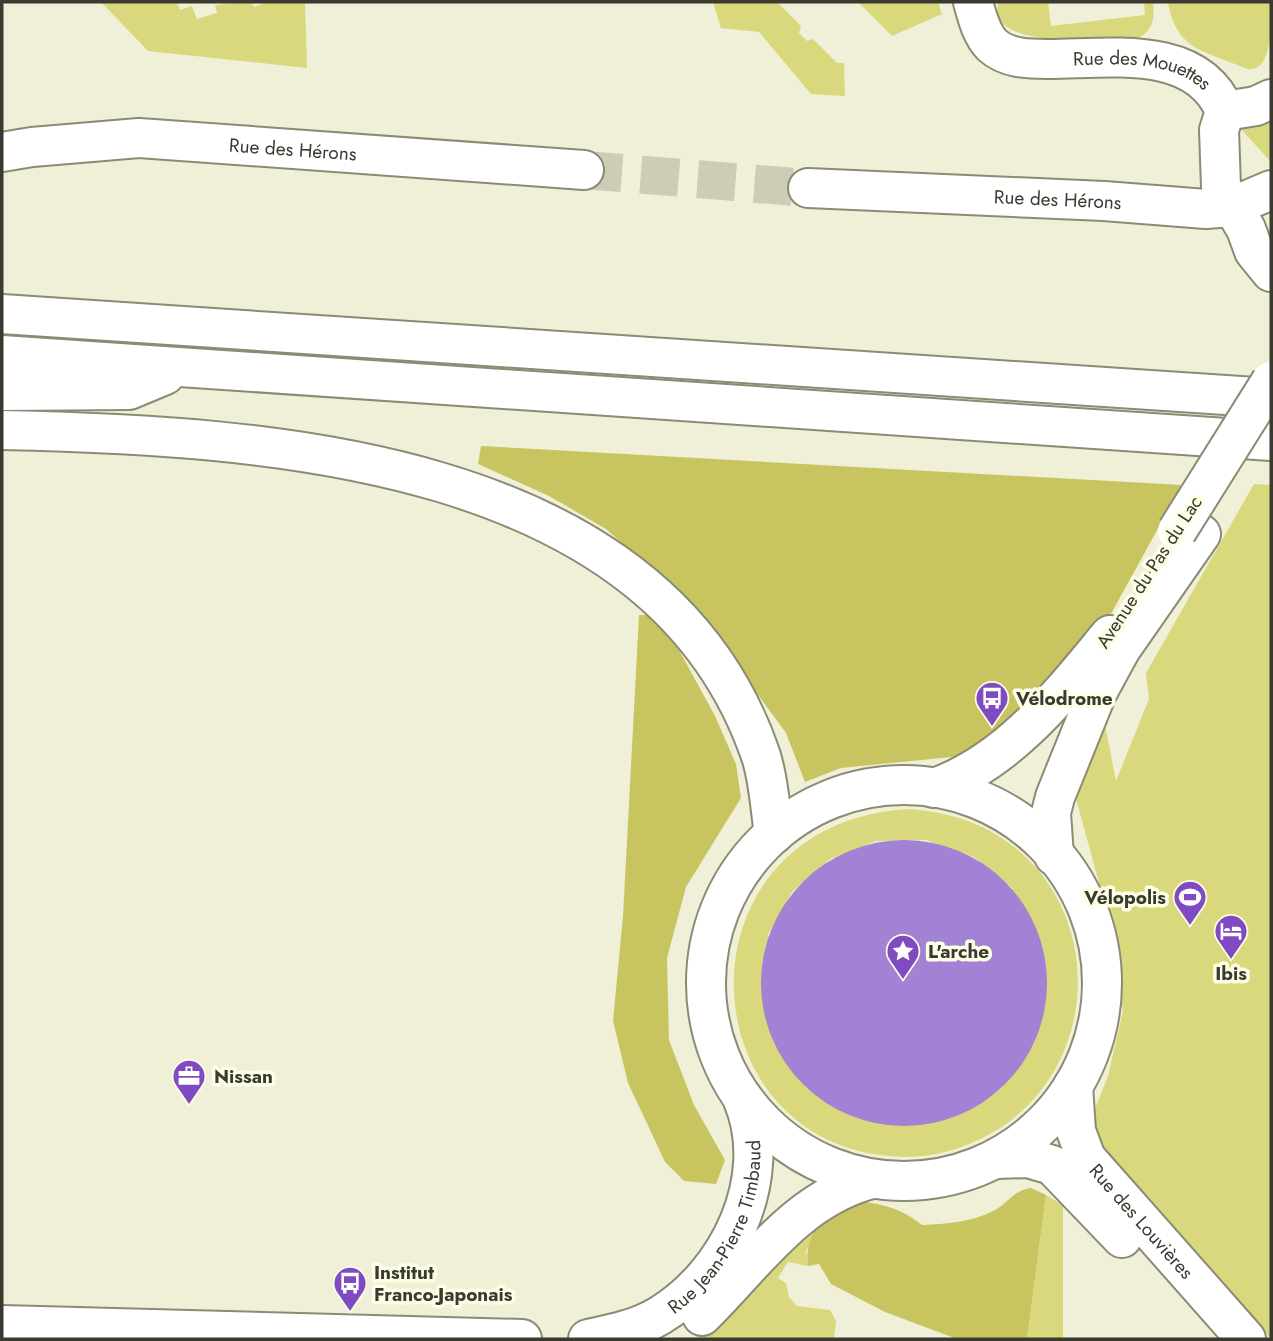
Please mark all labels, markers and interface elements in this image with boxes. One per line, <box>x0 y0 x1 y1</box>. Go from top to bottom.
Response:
street label: Rue des Mouettes <box>1073 44 1218 96</box>
street label: Rue des Hérons <box>228 131 358 167</box>
street label: Rue des Hérons <box>993 183 1123 216</box>
street label: Avenue du Pas du Lac <box>1089 490 1209 654</box>
bus stop icon: Vélodrome <box>973 679 1011 728</box>
place label: Vélodrome <box>1015 685 1113 712</box>
sports icon: Vélopolis <box>1171 878 1209 927</box>
place label: Vélopolis <box>1083 884 1166 911</box>
hotel icon: Ibis <box>1212 912 1250 961</box>
place icon: L'arche <box>884 932 922 981</box>
place label: L'arche <box>928 938 989 965</box>
place label: Ibis <box>1215 960 1247 987</box>
office icon: Nissan <box>170 1057 208 1106</box>
place label: Nissan <box>214 1063 273 1090</box>
street label: Rue Jean-Pierre Timbaud <box>662 1139 767 1320</box>
street label: Rue des Louvières <box>1083 1157 1200 1285</box>
place label: Institut Franco-Japonais <box>374 1259 513 1308</box>
bus stop icon: Institut Franco-Japonais <box>331 1264 369 1313</box>

